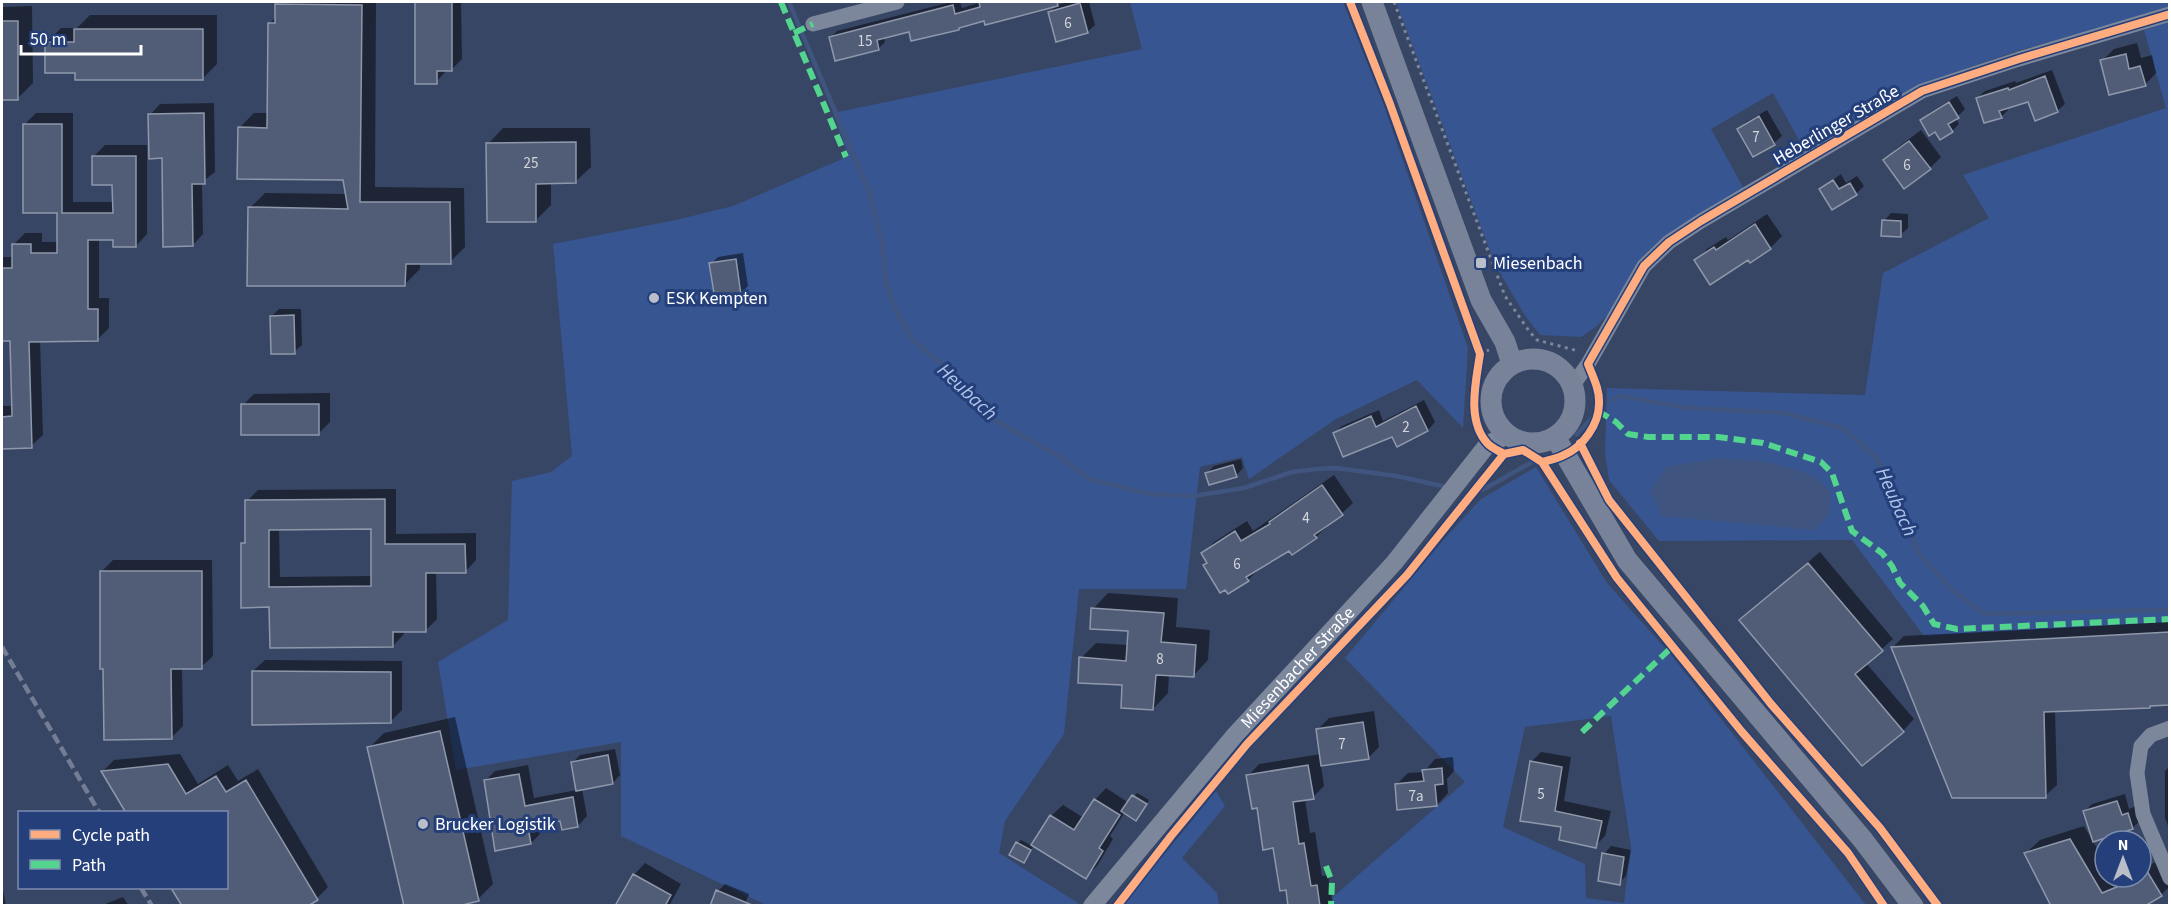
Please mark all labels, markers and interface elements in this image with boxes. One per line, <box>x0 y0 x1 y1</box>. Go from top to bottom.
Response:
house number: 6 <box>1064 13 1072 34</box>
scale bar <box>21 18 141 56</box>
text: 50 m <box>30 27 66 52</box>
house number: 15 <box>858 31 872 52</box>
street label: Heberlinger Straße <box>1768 79 1904 171</box>
house number: 7 <box>1752 127 1760 148</box>
house number: 25 <box>524 153 538 174</box>
house number: 6 <box>1903 155 1911 176</box>
place label: Miesenbach <box>1493 251 1583 276</box>
marker: Miesenbach <box>1474 256 1488 270</box>
place label: ESK Kempten <box>666 286 768 311</box>
marker: ESK Kempten <box>647 291 661 305</box>
water label: Heubach <box>931 357 1003 427</box>
house number: 2 <box>1402 417 1410 438</box>
water label: Heubach <box>1868 463 1924 541</box>
house number: 4 <box>1302 508 1310 529</box>
house number: 6 <box>1233 554 1241 575</box>
street label: Miesenbacher Straße <box>1235 601 1360 734</box>
house number: 8 <box>1156 649 1164 670</box>
house number: 7 <box>1338 734 1346 755</box>
house number: 5 <box>1537 784 1545 805</box>
house number: 7a <box>1408 786 1424 807</box>
legend <box>18 811 228 889</box>
place label: Brucker Logistik <box>435 812 556 837</box>
marker: Brucker Logistik <box>416 817 430 831</box>
text: Cycle path <box>72 823 150 848</box>
north arrow <box>2093 829 2153 889</box>
text: N <box>2118 834 2128 856</box>
text: Path <box>72 853 106 878</box>

